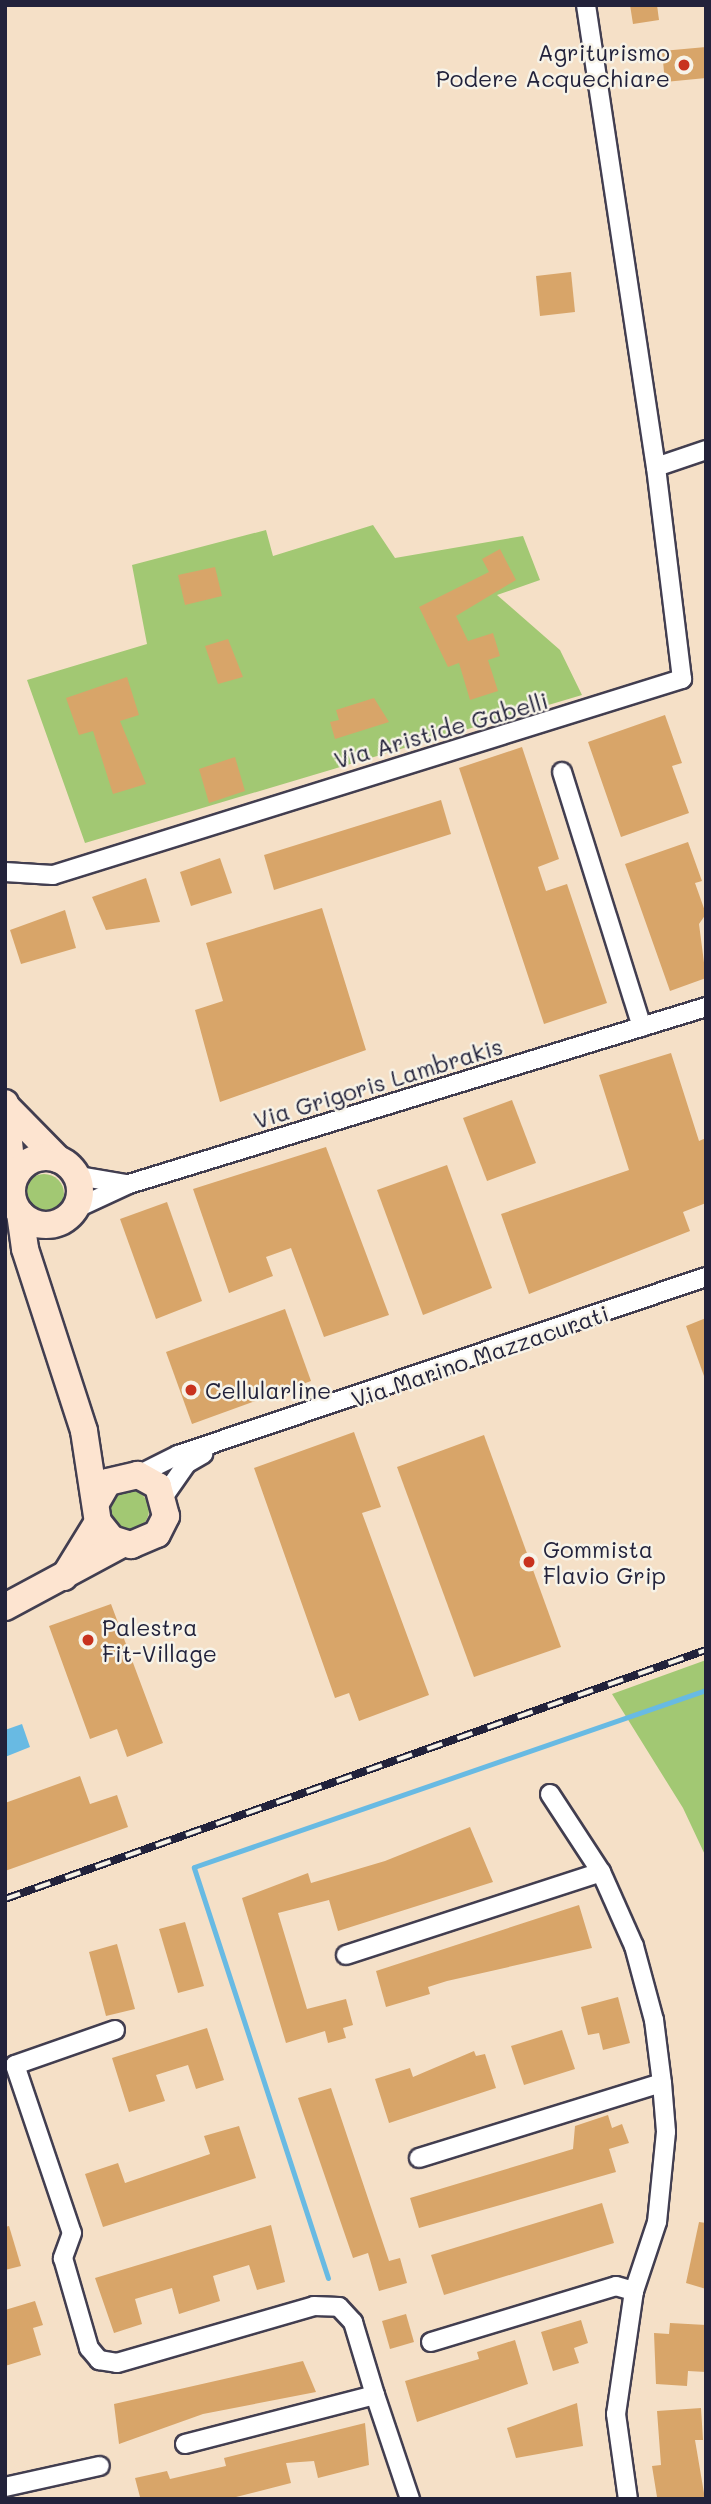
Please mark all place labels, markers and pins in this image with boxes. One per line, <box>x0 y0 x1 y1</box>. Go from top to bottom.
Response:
place label: Agriturismo Podere Acquechiare <box>436 38 670 92</box>
marker: Agriturismo Podere Acquechiare <box>676 57 692 73</box>
place label: Cellularline <box>205 1376 331 1404</box>
marker: Cellularline <box>183 1382 199 1398</box>
place label: Gommista Flavio Grip <box>543 1535 666 1589</box>
marker: Gommista Flavio Grip <box>521 1554 537 1570</box>
place label: Palestra Fit-Village <box>102 1613 217 1667</box>
marker: Palestra Fit-Village <box>80 1632 96 1648</box>

